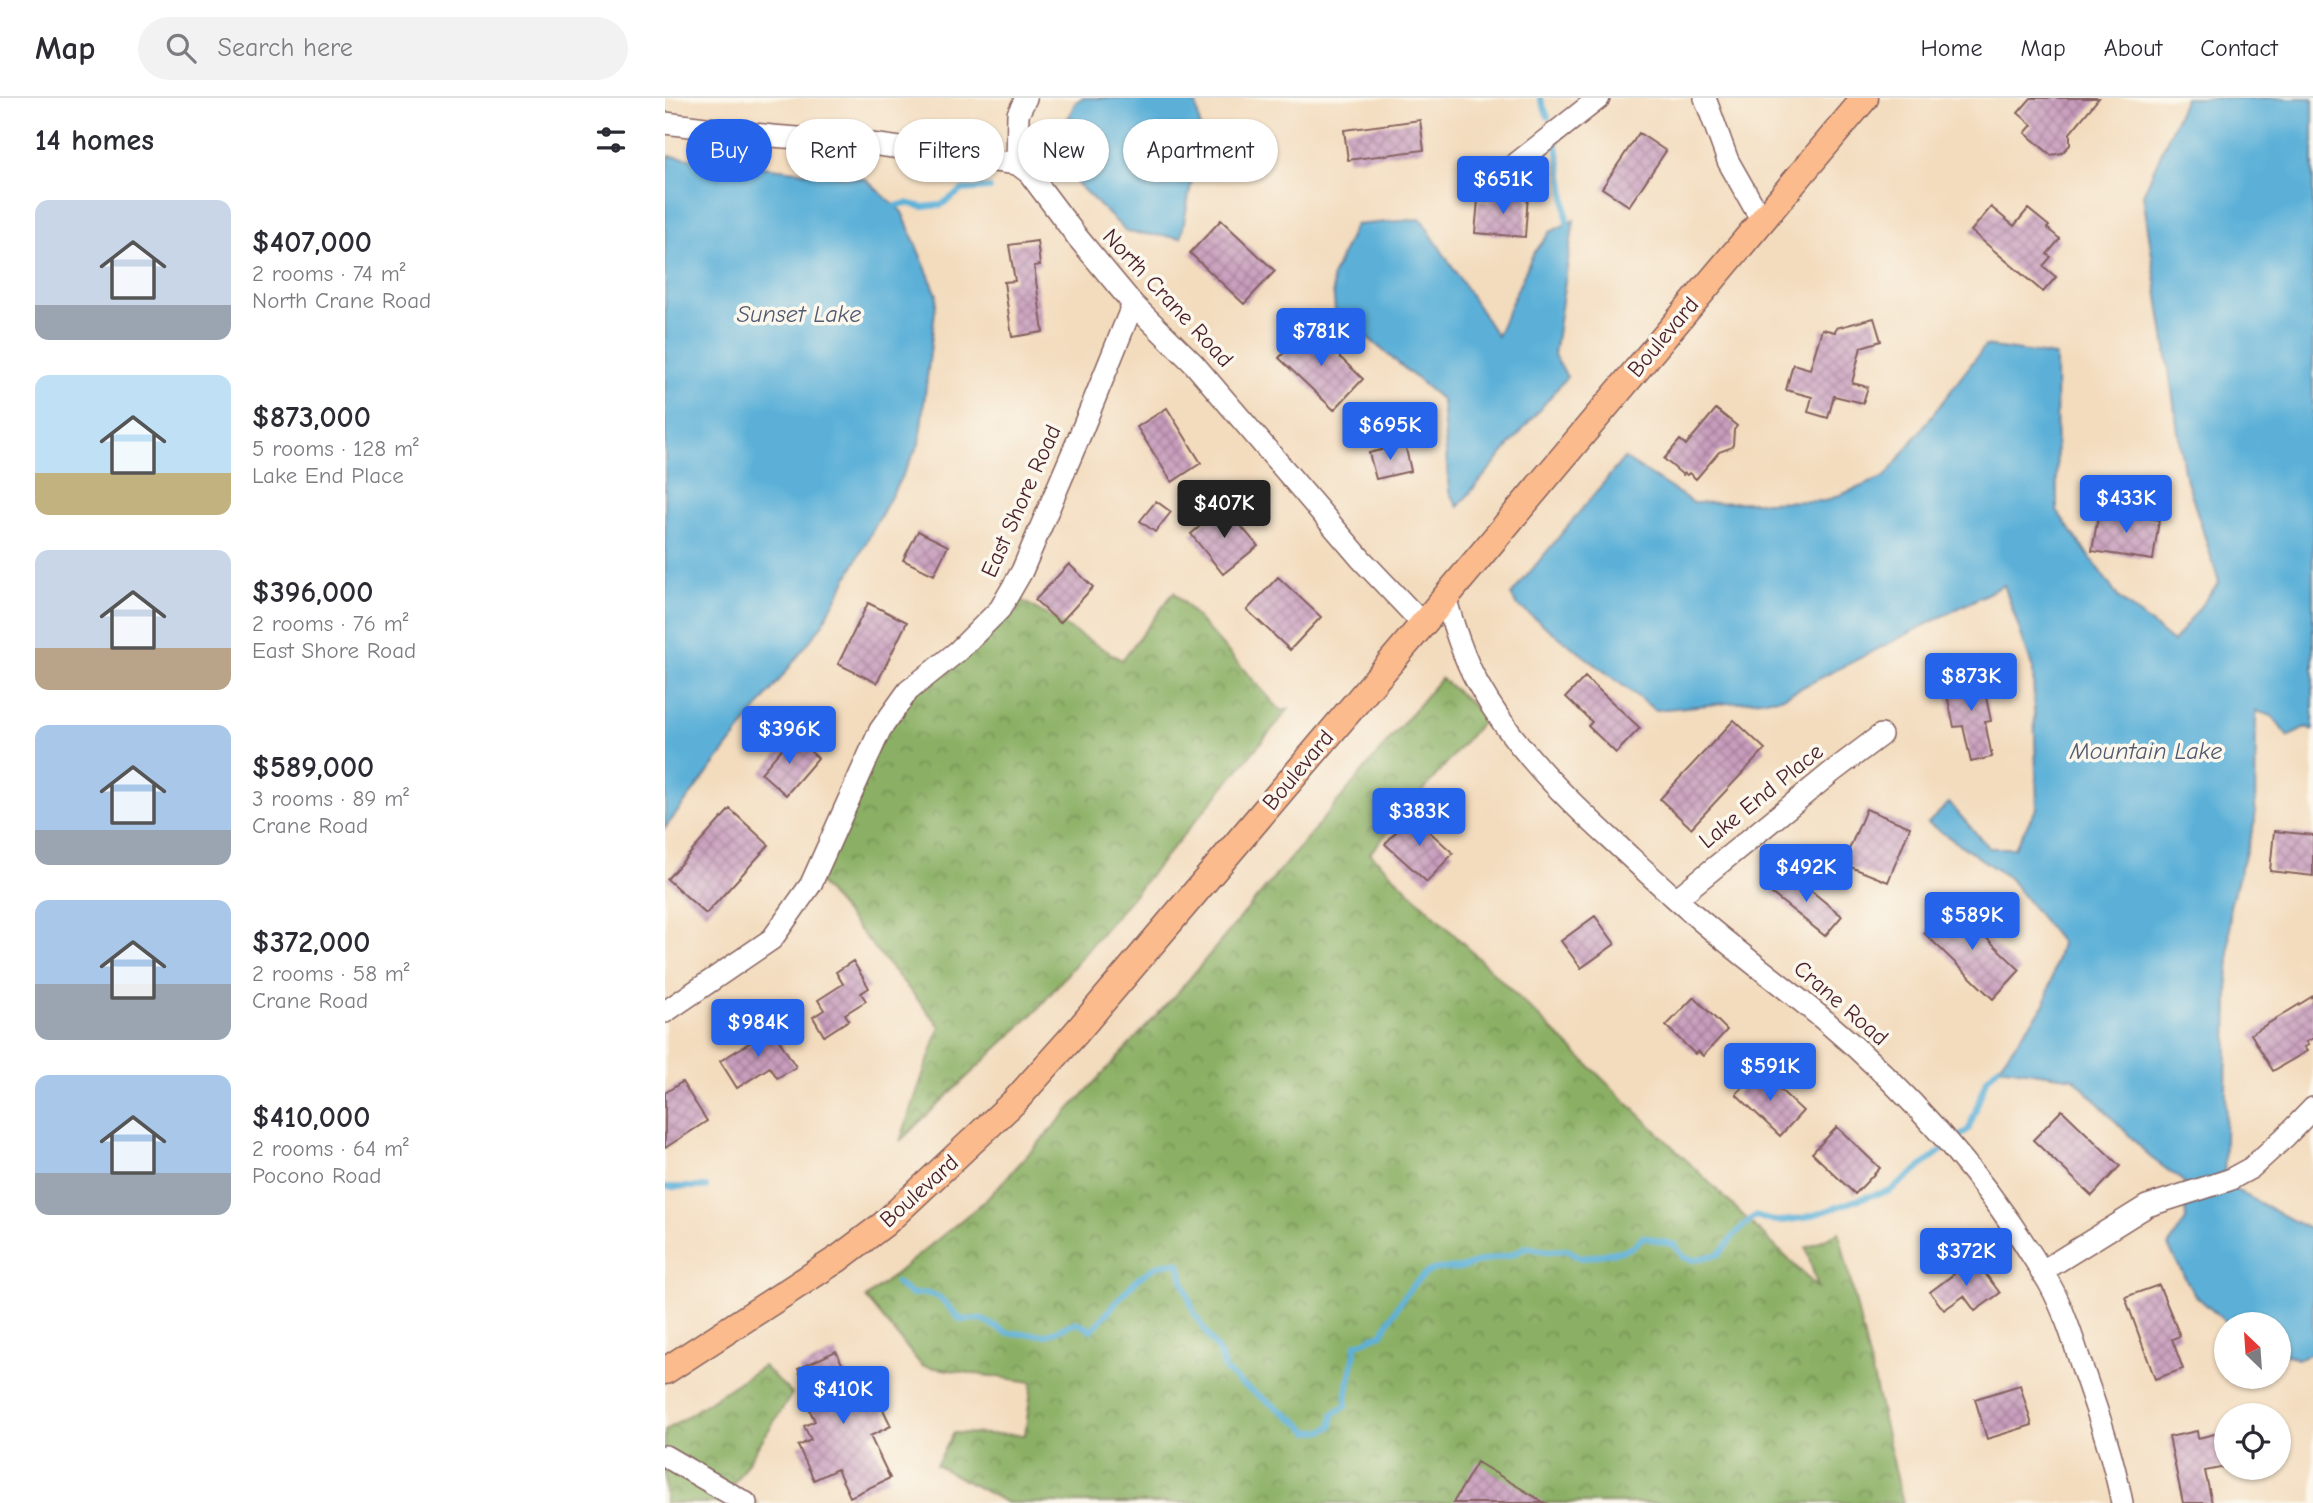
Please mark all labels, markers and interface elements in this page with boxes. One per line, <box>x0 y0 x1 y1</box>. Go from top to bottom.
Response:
search box <box>138 17 628 80</box>
text: Map <box>35 29 96 67</box>
icon: search <box>162 29 200 67</box>
text: Search here <box>218 33 353 63</box>
text: Home <box>1921 34 1982 62</box>
text: Map <box>2020 34 2066 62</box>
text: About <box>2104 34 2162 62</box>
text: Contact <box>2200 34 2278 62</box>
chip: Buy <box>686 119 772 182</box>
chip: Rent <box>786 119 880 182</box>
chip: Filters <box>894 119 1004 182</box>
chip: New <box>1018 119 1109 182</box>
chip: Apartment <box>1123 119 1278 182</box>
icon: filters <box>592 121 630 159</box>
text: 14 homes <box>35 123 154 158</box>
pin: $651K <box>1454 156 1552 216</box>
text: $651K <box>1473 165 1533 192</box>
street label: North Crane Road <box>1097 223 1239 373</box>
text: $407,000 <box>252 225 372 260</box>
icon: home <box>91 228 175 312</box>
text: 2 rooms · 74 m² <box>252 260 405 287</box>
text: North Crane Road <box>252 287 431 314</box>
street label: Boulevard <box>1622 291 1704 383</box>
water label: Sunset Lake <box>737 300 861 328</box>
pin: $781K <box>1272 308 1370 368</box>
text: $781K <box>1292 317 1350 344</box>
text: $873,000 <box>252 400 371 435</box>
pin: $695K <box>1341 402 1439 462</box>
icon: home <box>91 403 175 487</box>
text: $695K <box>1358 411 1422 438</box>
street label: East Shore Road <box>975 420 1067 582</box>
text: 5 rooms · 128 m² <box>252 435 419 462</box>
text: Lake End Place <box>252 462 404 489</box>
pin: $433K <box>2077 476 2175 535</box>
pin: $407K <box>1175 480 1273 540</box>
text: $433K <box>2096 484 2156 511</box>
text: $407K <box>1193 489 1255 516</box>
text: $396,000 <box>252 575 373 610</box>
icon: home <box>91 578 175 662</box>
text: 2 rooms · 76 m² <box>252 610 408 637</box>
text: East Shore Road <box>252 637 416 664</box>
pin: $873K <box>1922 654 2020 713</box>
text: $873K <box>1941 662 2001 689</box>
pin: $396K <box>740 706 838 766</box>
text: $396K <box>758 715 820 742</box>
street label: Boulevard <box>1257 724 1339 816</box>
water label: Mountain Lake <box>2069 737 2222 765</box>
street label: Lake End Place <box>1694 738 1828 854</box>
text: $589,000 <box>252 750 374 785</box>
icon: home <box>91 753 175 837</box>
text: 3 rooms · 89 m² <box>252 785 409 812</box>
pin: $383K <box>1370 788 1468 848</box>
text: $383K <box>1388 797 1450 824</box>
text: Crane Road <box>252 812 368 839</box>
pin: $492K <box>1757 844 1855 904</box>
text: $492K <box>1775 853 1837 880</box>
pin: $589K <box>1923 892 2021 952</box>
text: $589K <box>1941 901 2003 928</box>
text: $372,000 <box>252 925 371 960</box>
icon: home <box>91 928 175 1012</box>
street label: Crane Road <box>1788 955 1894 1051</box>
text: 2 rooms · 58 m² <box>252 960 410 987</box>
text: Crane Road <box>252 987 368 1014</box>
pin: $984K <box>709 1000 807 1059</box>
text: $984K <box>727 1008 789 1035</box>
pin: $591K <box>1721 1044 1819 1103</box>
text: $591K <box>1740 1052 1800 1079</box>
text: $410,000 <box>252 1100 370 1135</box>
icon: home <box>91 1103 175 1187</box>
text: 2 rooms · 64 m² <box>252 1135 409 1162</box>
street label: Boulevard <box>874 1149 964 1233</box>
text: Pocono Road <box>252 1162 382 1189</box>
pin: $372K <box>1917 1228 2015 1288</box>
text: $372K <box>1936 1237 1996 1264</box>
north arrow <box>2214 1312 2291 1390</box>
map controls <box>2214 1312 2291 1480</box>
pin: $410K <box>794 1366 892 1426</box>
text: $410K <box>813 1375 873 1402</box>
button: locate <box>2214 1403 2291 1480</box>

